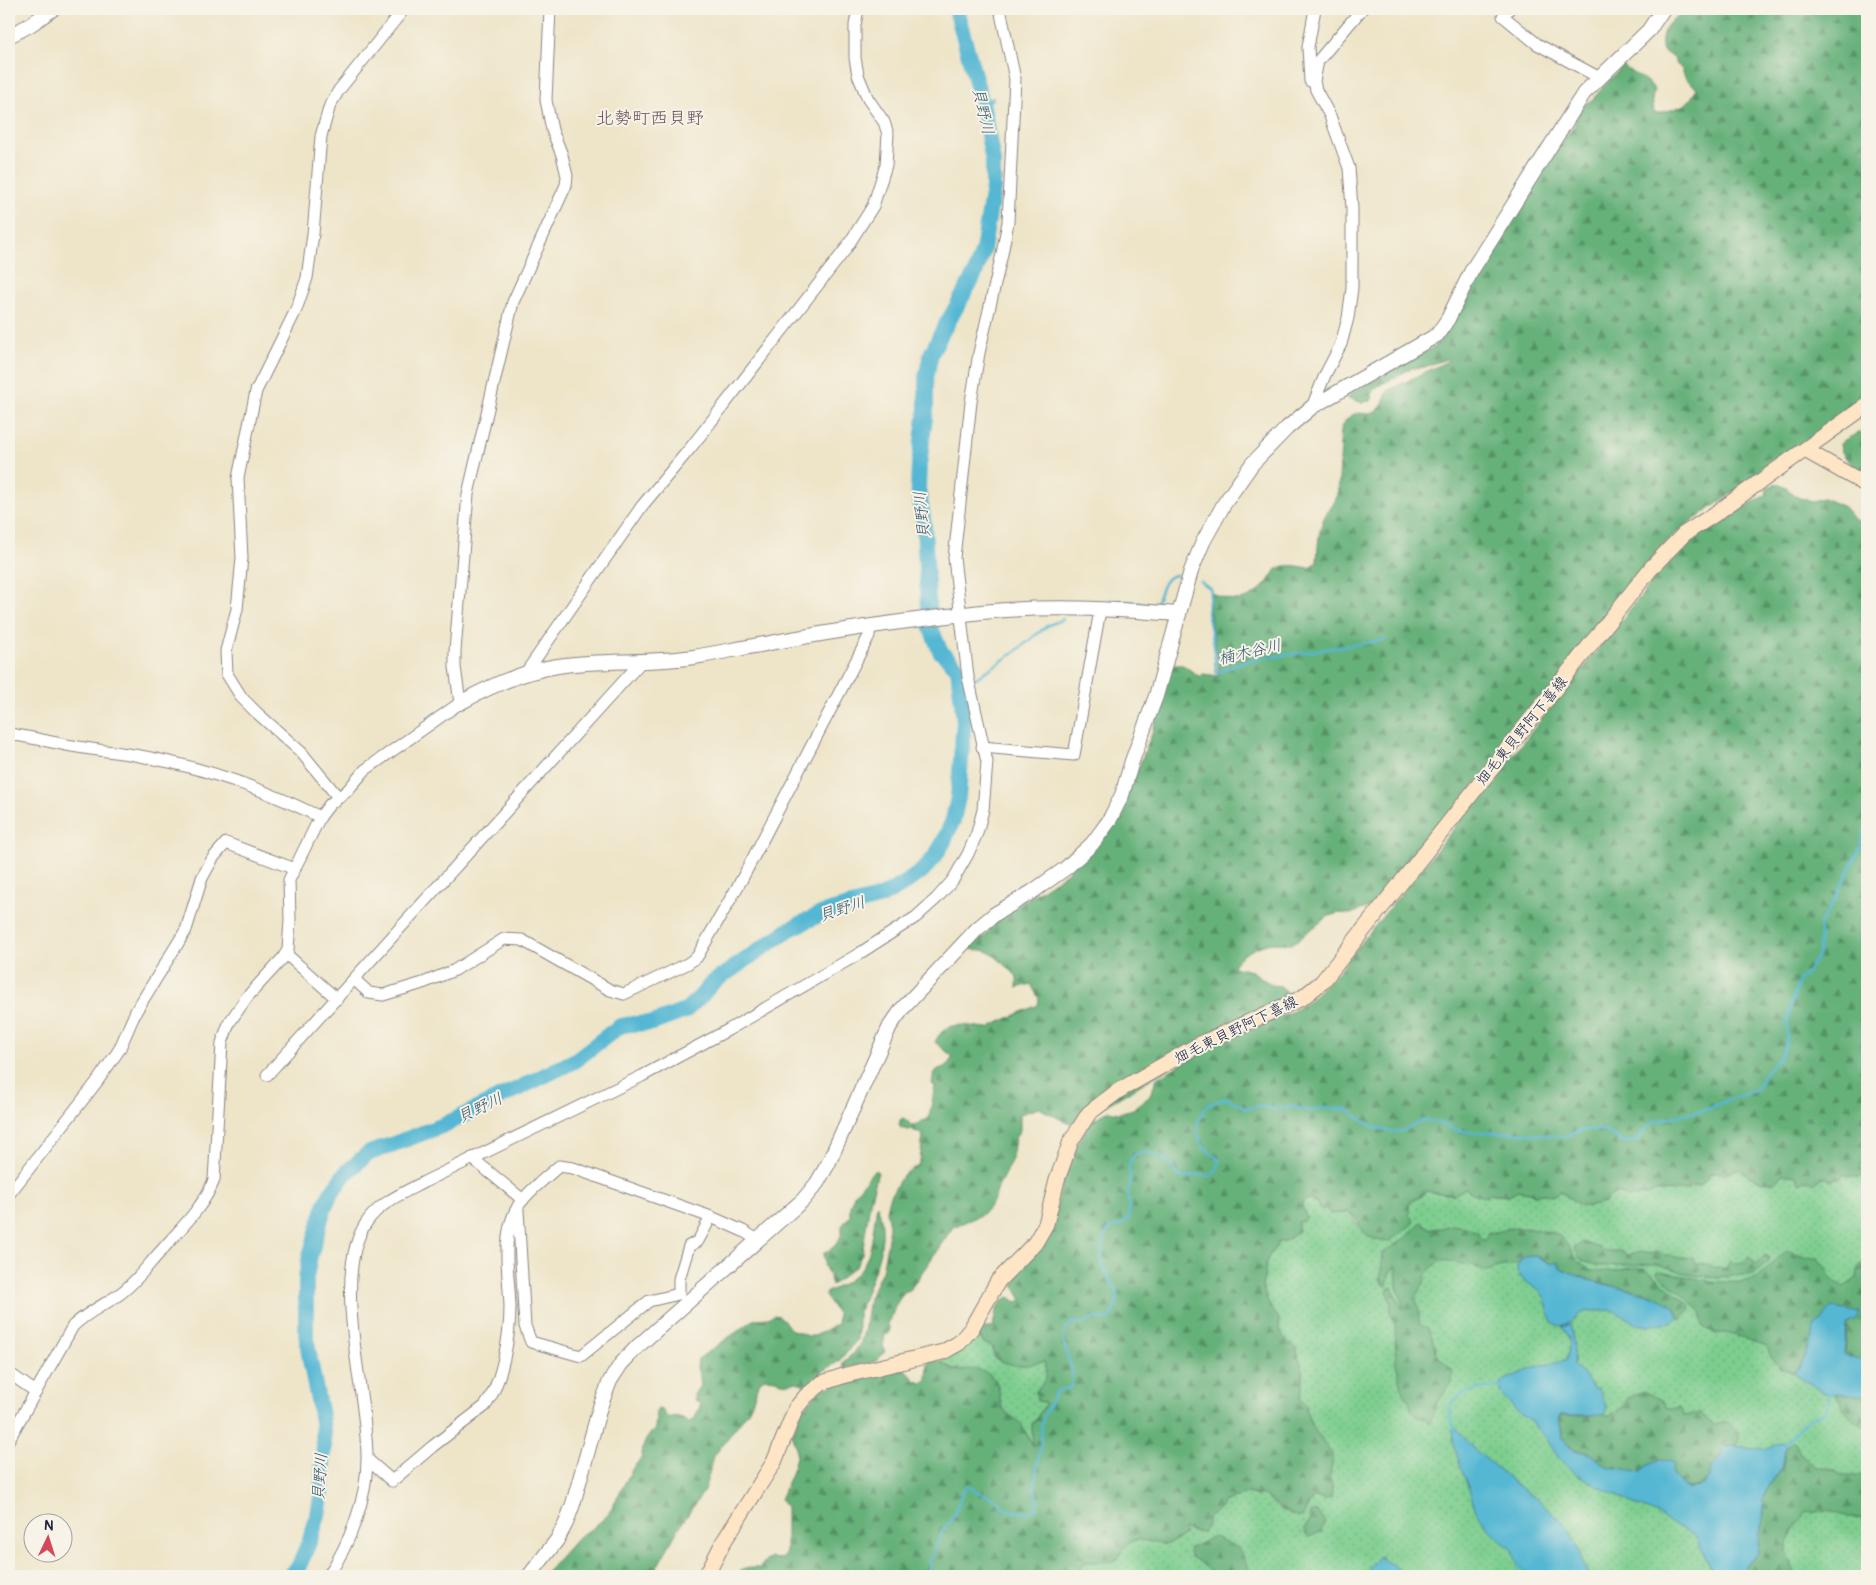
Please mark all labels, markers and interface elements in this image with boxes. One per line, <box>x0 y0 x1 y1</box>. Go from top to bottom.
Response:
water label: 貝野川 <box>968 85 998 137</box>
district label: 北勢町西貝野 <box>596 107 704 130</box>
water label: 貝野川 <box>910 490 934 540</box>
water label: 楠木谷川 <box>1217 635 1283 669</box>
street label: 畑毛東貝野阿下喜線 <box>1472 673 1572 789</box>
water label: 貝野川 <box>816 892 868 926</box>
street label: 畑毛東貝野阿下喜線 <box>1171 992 1301 1068</box>
water label: 貝野川 <box>454 1088 506 1128</box>
water label: 貝野川 <box>308 1452 332 1502</box>
north arrow <box>22 1512 72 1562</box>
text: N <box>44 1517 54 1534</box>

